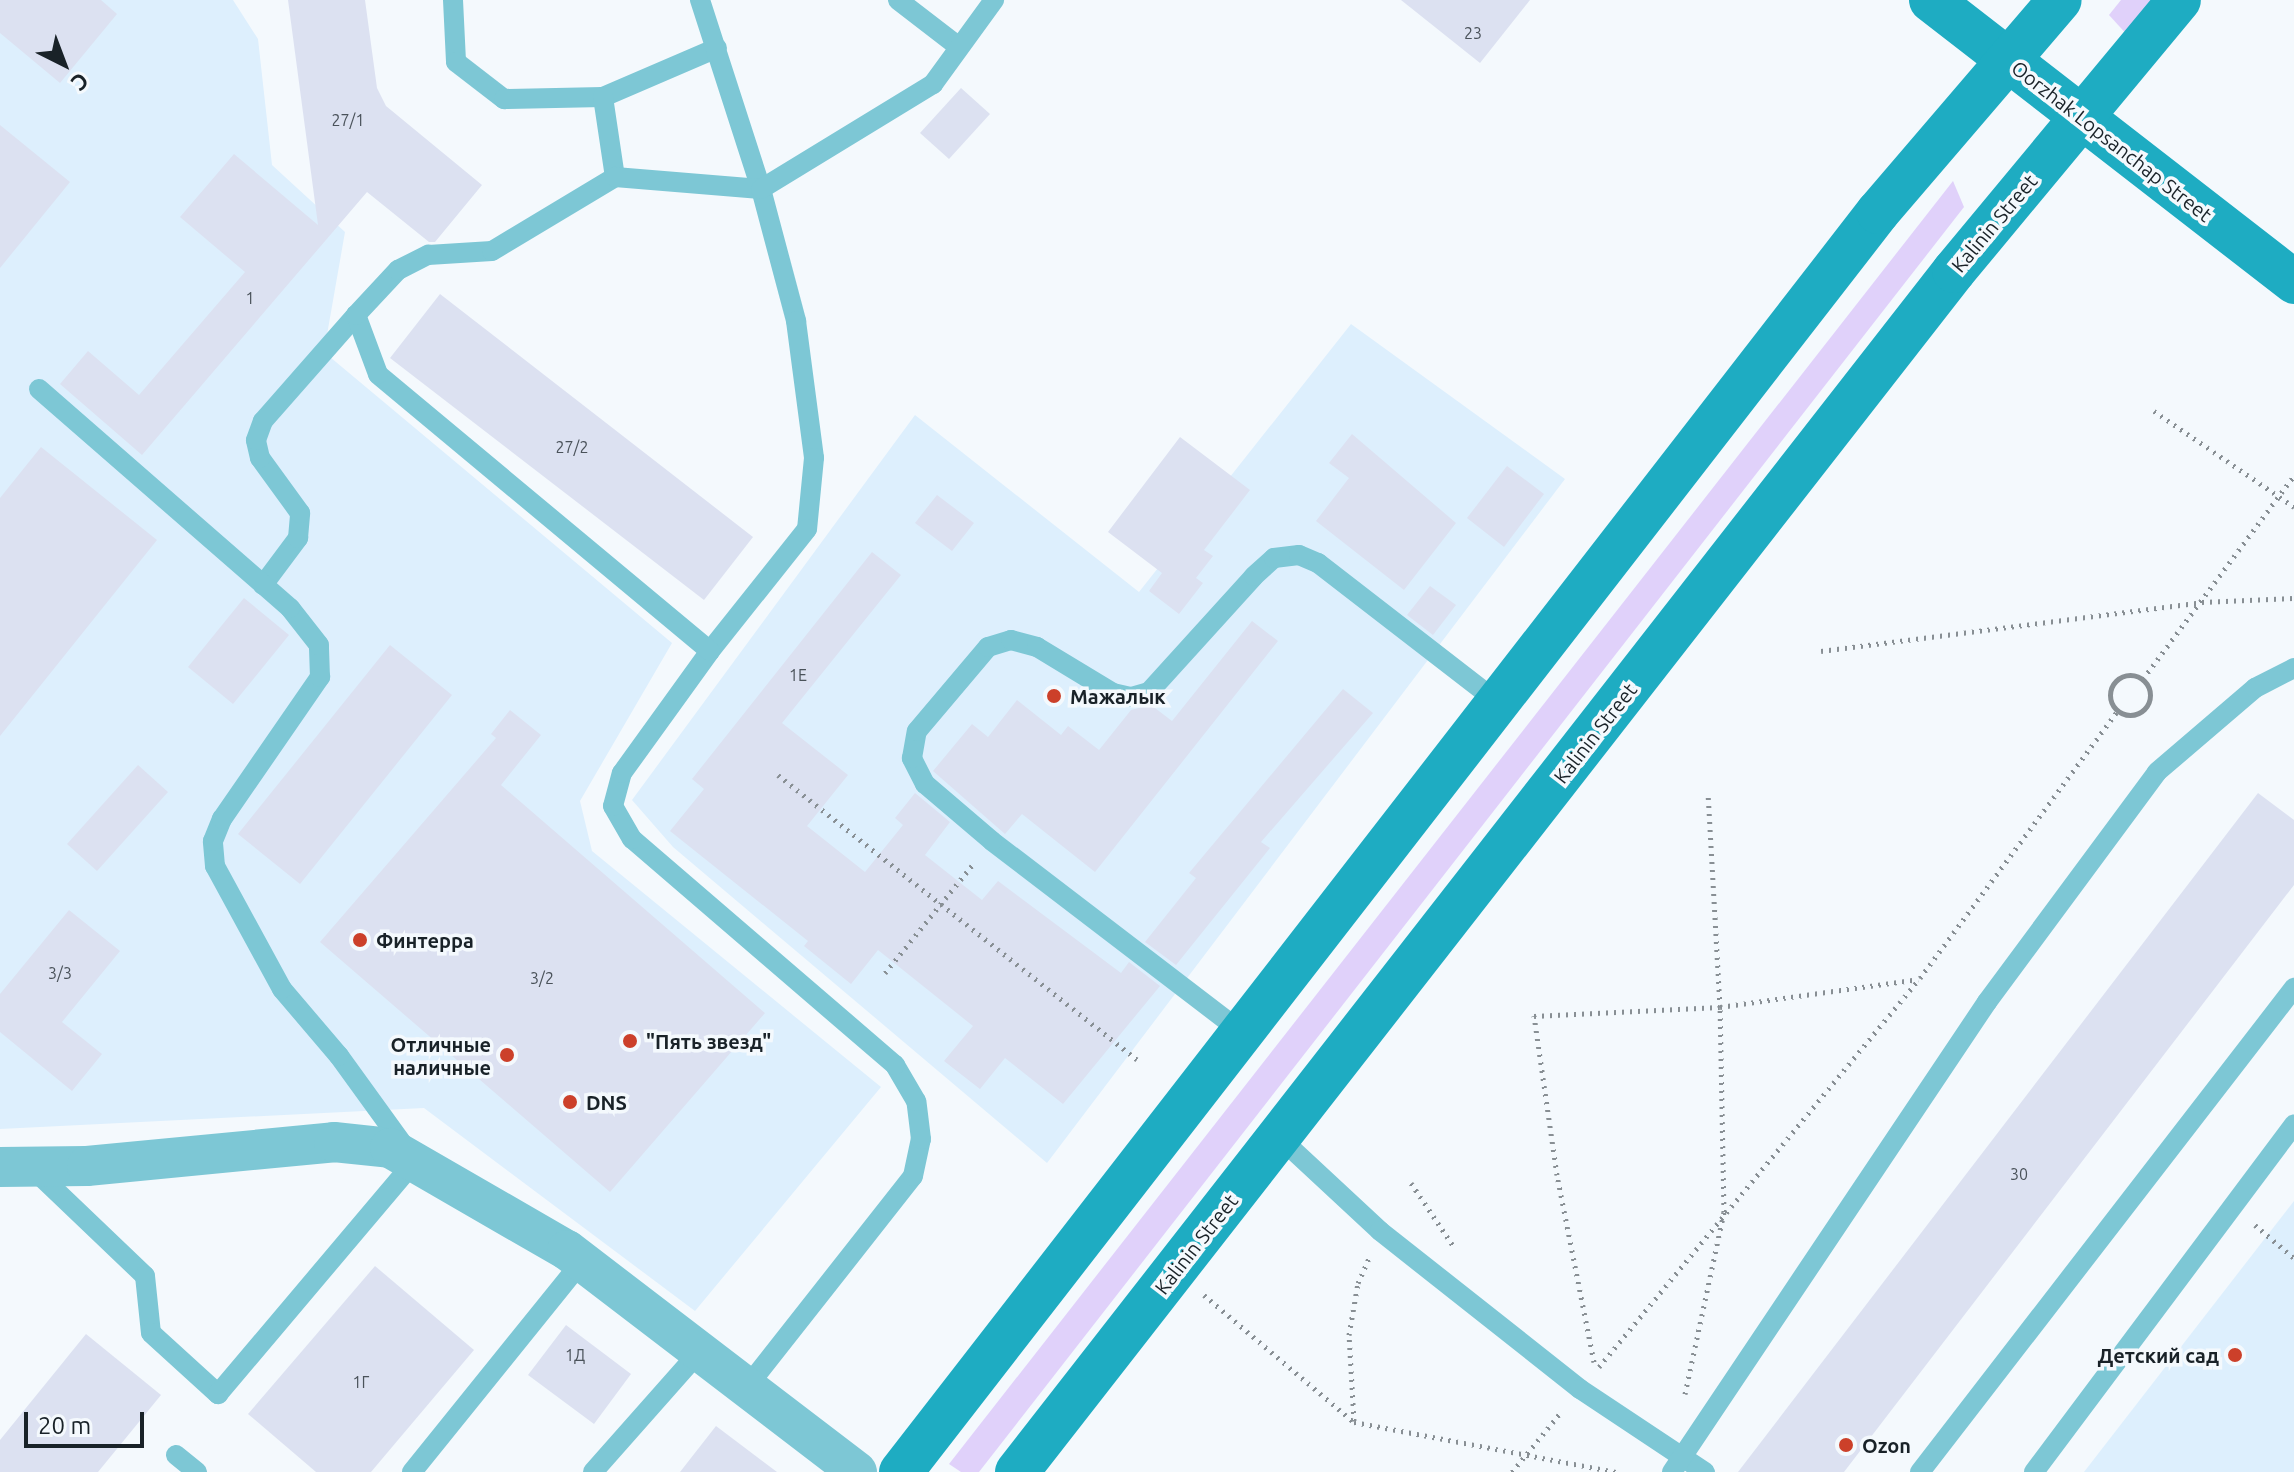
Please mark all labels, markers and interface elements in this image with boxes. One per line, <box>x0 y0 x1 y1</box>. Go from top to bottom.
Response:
house number: 23 <box>1464 23 1482 43</box>
north arrow <box>24 24 104 104</box>
street label: Oorzhak Lopsanchap Street <box>2007 55 2217 227</box>
text: С <box>67 68 94 96</box>
house number: 27/1 <box>332 110 364 130</box>
street label: Kalinin Street <box>1946 169 2042 277</box>
house number: 1 <box>245 288 255 308</box>
house number: 27/2 <box>556 437 588 457</box>
house number: 1Е <box>789 665 807 685</box>
street label: Kalinin Street <box>1548 678 1642 788</box>
place label: Мажалык <box>1070 684 1166 708</box>
marker: Мажалык <box>1045 687 1063 705</box>
place label: Финтерра <box>376 928 474 952</box>
marker: Финтерра <box>351 931 369 949</box>
house number: 3/3 <box>48 963 72 983</box>
house number: 3/2 <box>530 968 554 988</box>
place label: "Пять звезд" <box>646 1029 771 1053</box>
place label: Отличные наличные <box>391 1032 491 1079</box>
marker: "Пять звезд" <box>621 1032 639 1050</box>
marker: Отличные наличные <box>498 1046 516 1064</box>
place label: DNS <box>586 1090 627 1114</box>
marker: DNS <box>561 1093 579 1111</box>
house number: 30 <box>2010 1164 2028 1184</box>
street label: Kalinin Street <box>1149 1189 1243 1299</box>
place label: Детский сад <box>2097 1343 2219 1367</box>
house number: 1Д <box>565 1345 585 1365</box>
marker: Детский сад <box>2226 1346 2244 1364</box>
house number: 1Г <box>353 1372 369 1392</box>
scale bar <box>28 1396 148 1446</box>
text: 20 m <box>38 1412 91 1439</box>
place label: Ozon <box>1862 1433 1911 1457</box>
marker: Ozon <box>1837 1436 1855 1454</box>

